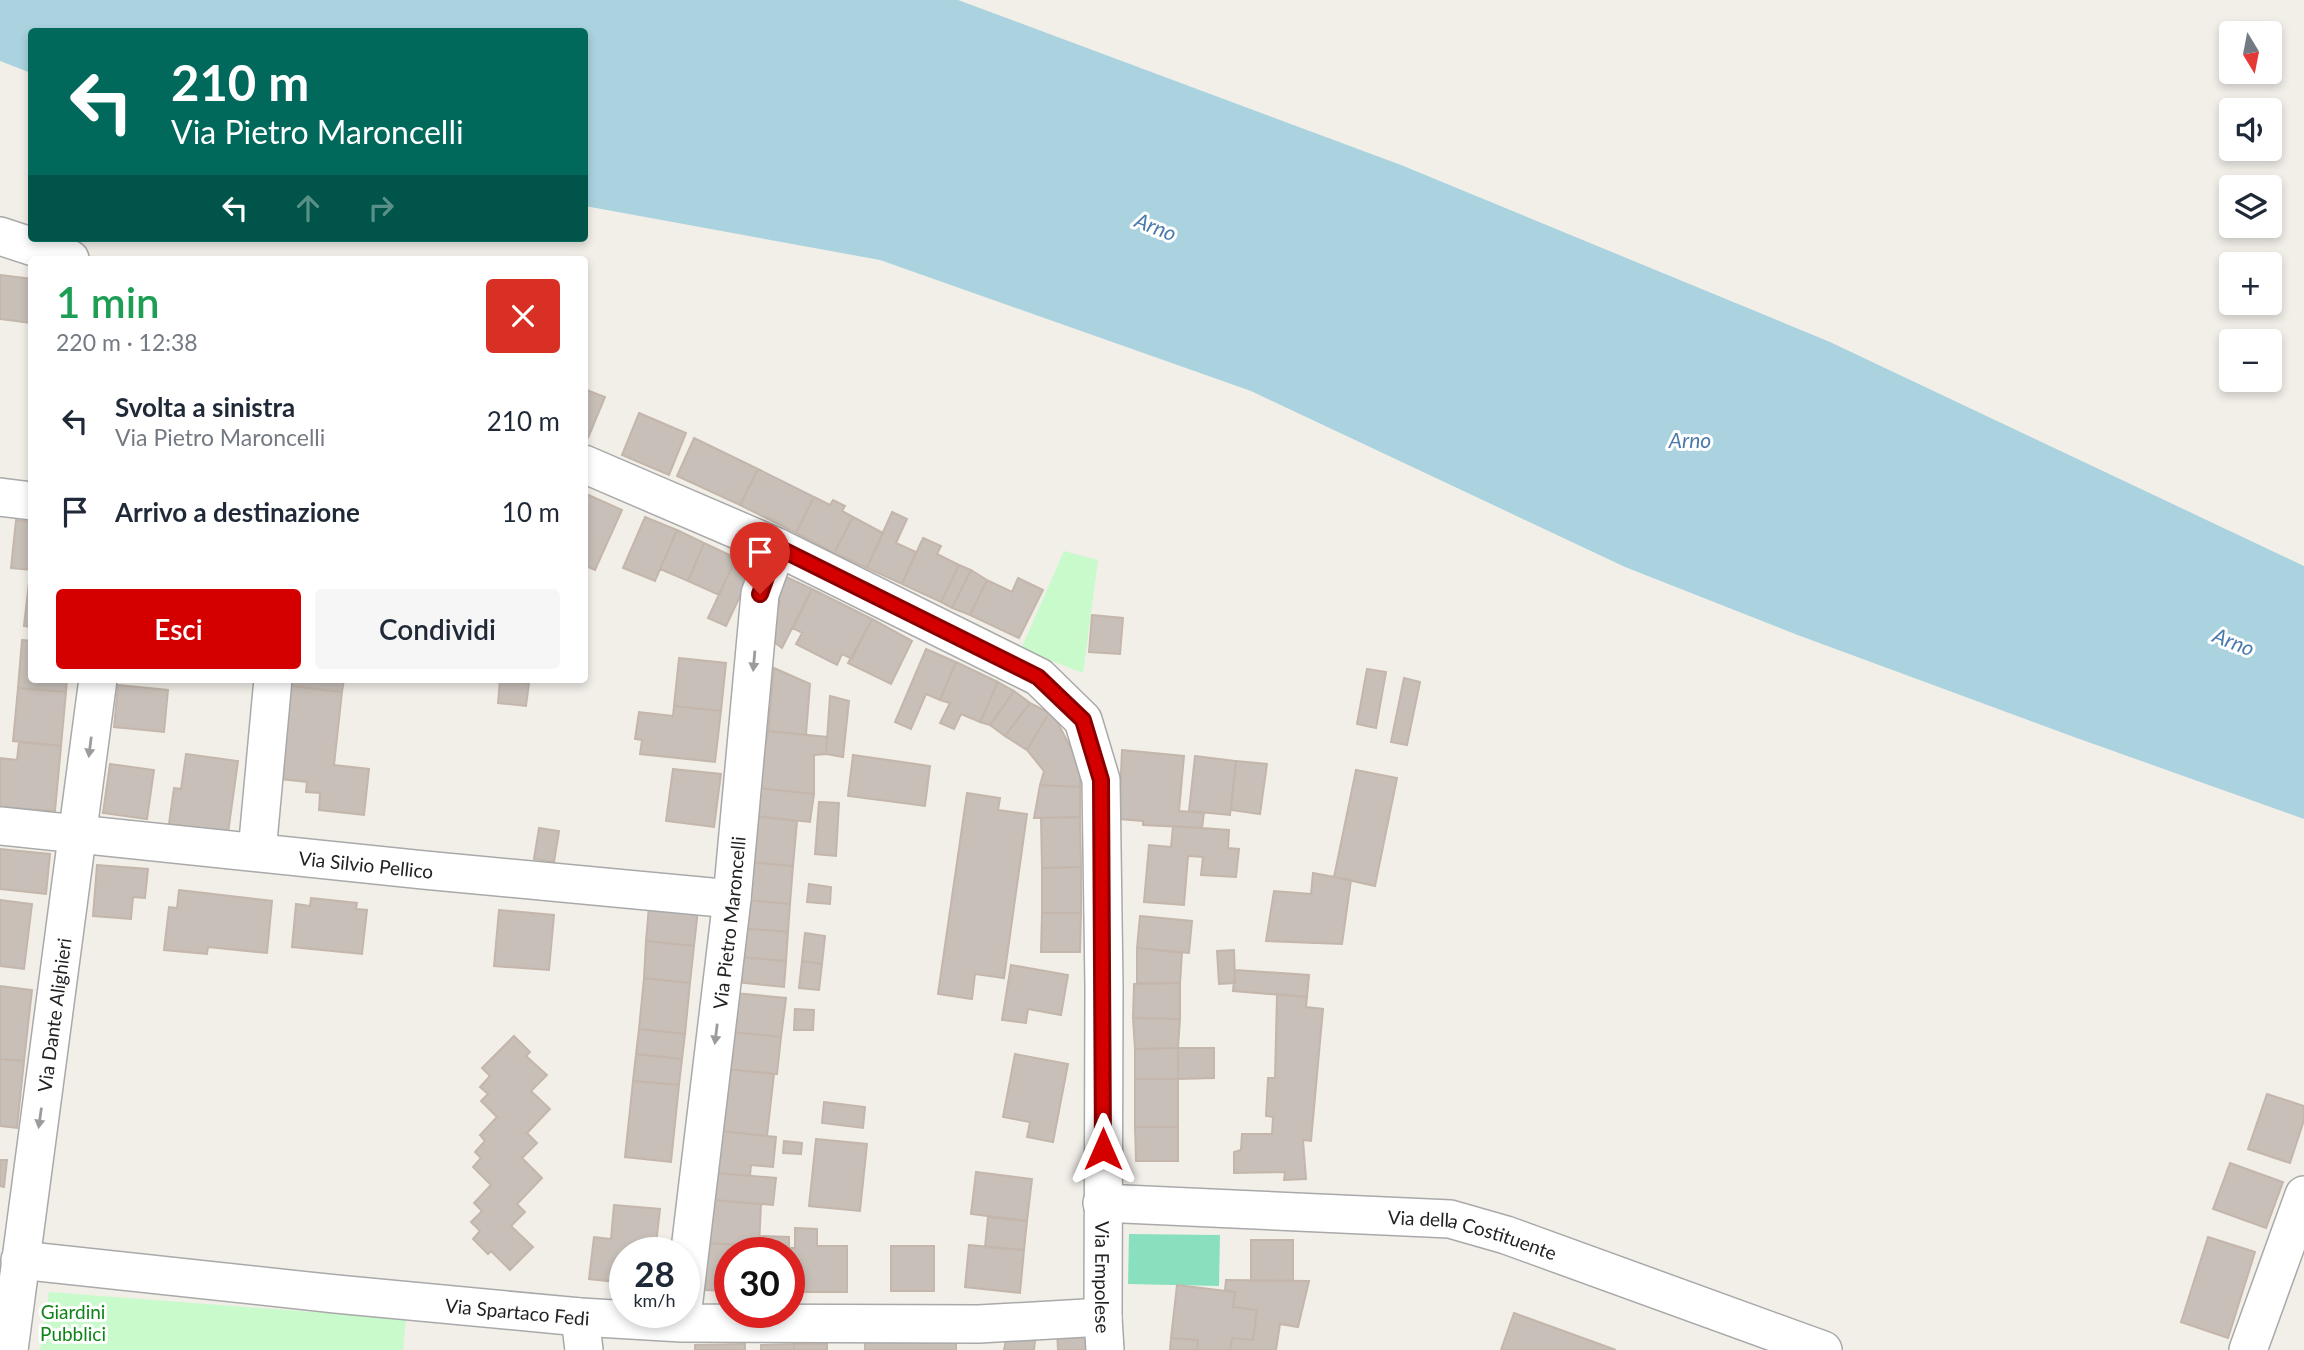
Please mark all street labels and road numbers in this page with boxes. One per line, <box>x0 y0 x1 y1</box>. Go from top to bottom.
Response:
street label: Via Pietro Maroncelli <box>707 835 749 1010</box>
street label: Via Silvio Pellico <box>298 846 434 882</box>
street label: Via Dante Alighieri <box>32 936 75 1093</box>
street label: Via della Costituente <box>1387 1205 1560 1264</box>
street label: Via Empolese <box>1091 1221 1115 1334</box>
street label: Via Spartaco Fedi <box>444 1293 590 1329</box>

